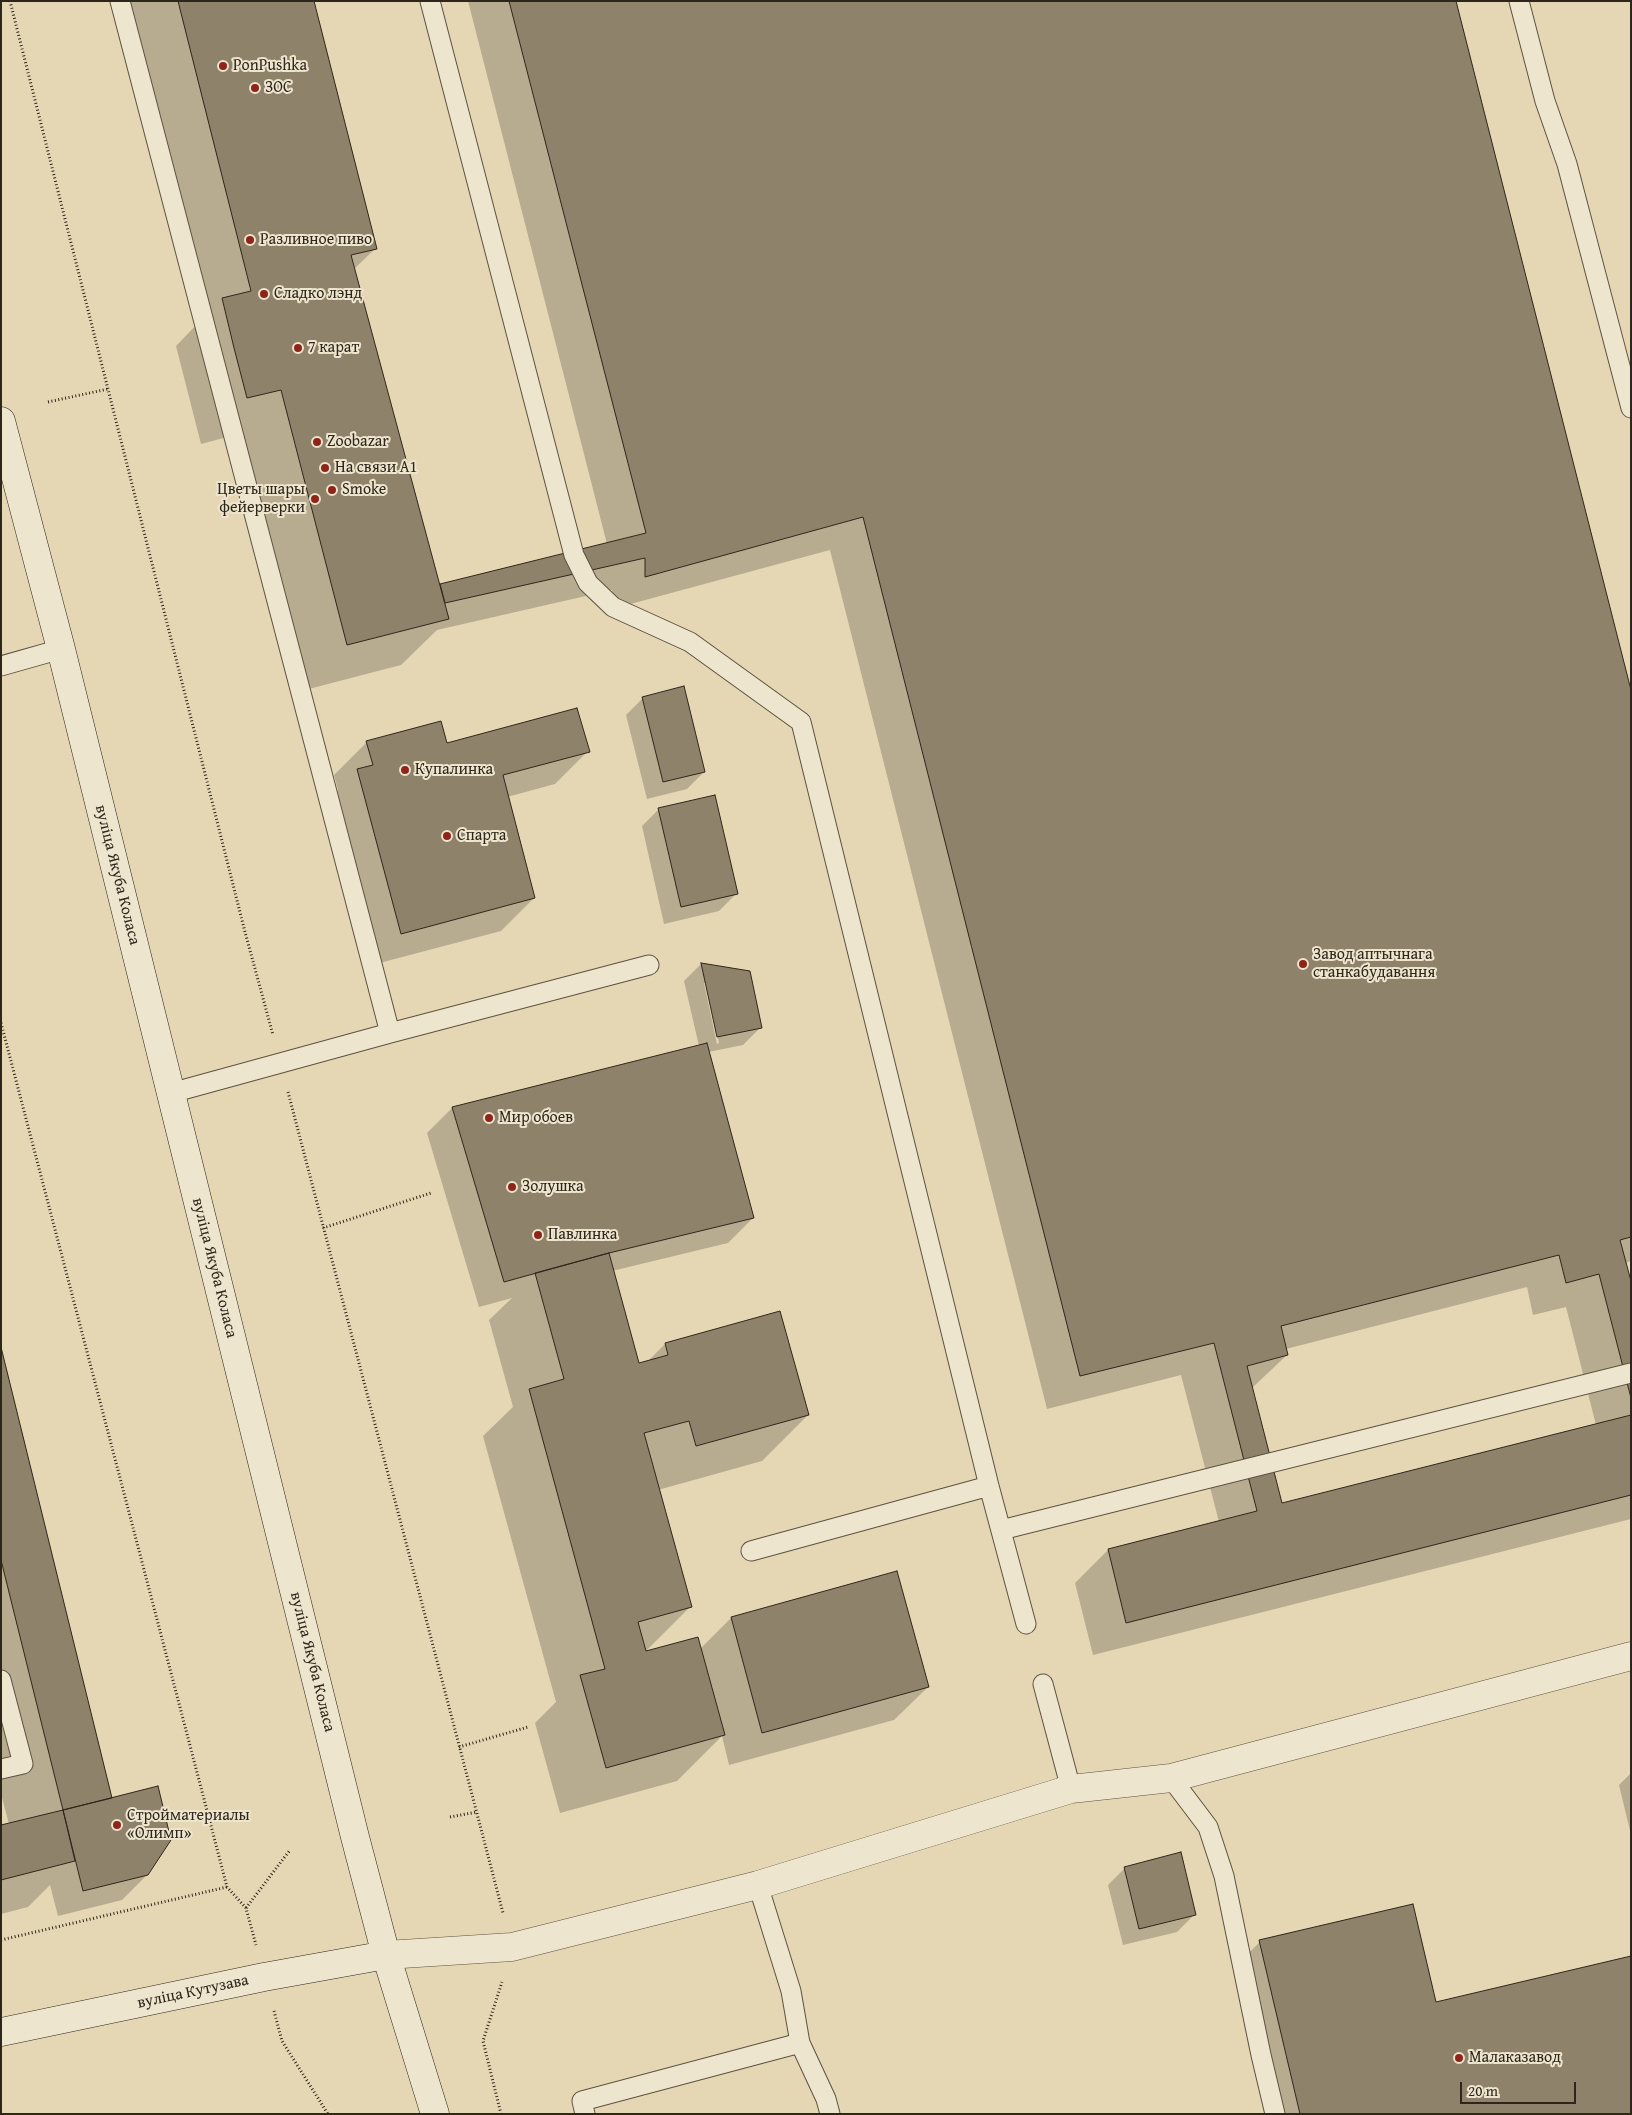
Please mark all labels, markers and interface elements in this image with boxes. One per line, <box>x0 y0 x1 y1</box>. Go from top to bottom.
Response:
place label: PonPushka <box>233 56 307 76</box>
marker: PonPushka <box>217 60 229 72</box>
place label: ЗОС <box>265 78 292 98</box>
marker: ЗОС <box>249 82 261 94</box>
place label: Разливное пиво <box>260 230 372 250</box>
marker: Разливное пиво <box>244 234 256 246</box>
place label: Сладко лэнд <box>274 284 362 304</box>
marker: Сладко лэнд <box>258 288 270 300</box>
place label: 7 карат <box>308 338 359 358</box>
marker: 7 карат <box>292 342 304 354</box>
place label: Zoobazar <box>327 432 389 452</box>
marker: Zoobazar <box>311 436 323 448</box>
place label: На связи А1 <box>335 458 417 478</box>
marker: На связи А1 <box>319 462 331 474</box>
place label: Цветы шары фейерверки <box>217 480 305 518</box>
place label: Smoke <box>342 480 386 500</box>
marker: Smoke <box>326 484 338 496</box>
marker: Цветы шары фейерверки <box>309 493 321 505</box>
place label: Купалинка <box>415 760 493 780</box>
marker: Купалинка <box>399 764 411 776</box>
street label: вуліца Якуба Коласа <box>90 803 144 947</box>
place label: Спарта <box>457 826 506 846</box>
marker: Спарта <box>441 830 453 842</box>
place label: Завод аптычнага станкабудавання <box>1313 945 1435 983</box>
marker: Завод аптычнага станкабудавання <box>1297 958 1309 970</box>
place label: Мир обоев <box>499 1108 573 1128</box>
marker: Мир обоев <box>483 1112 495 1124</box>
place label: Золушка <box>522 1177 583 1197</box>
marker: Золушка <box>506 1181 518 1193</box>
street label: вуліца Якуба Коласа <box>187 1196 241 1340</box>
place label: Павлинка <box>548 1225 617 1245</box>
marker: Павлинка <box>532 1229 544 1241</box>
street label: вуліца Якуба Коласа <box>285 1590 339 1734</box>
place label: Стройматериалы «Олимп» <box>127 1806 250 1844</box>
marker: Стройматериалы «Олимп» <box>111 1819 123 1831</box>
street label: вуліца Кутузава <box>136 1971 250 2013</box>
place label: Малаказавод <box>1469 2048 1561 2068</box>
marker: Малаказавод <box>1453 2052 1465 2064</box>
scale bar <box>1462 2072 1578 2104</box>
text: 20 m <box>1468 2080 1498 2101</box>

